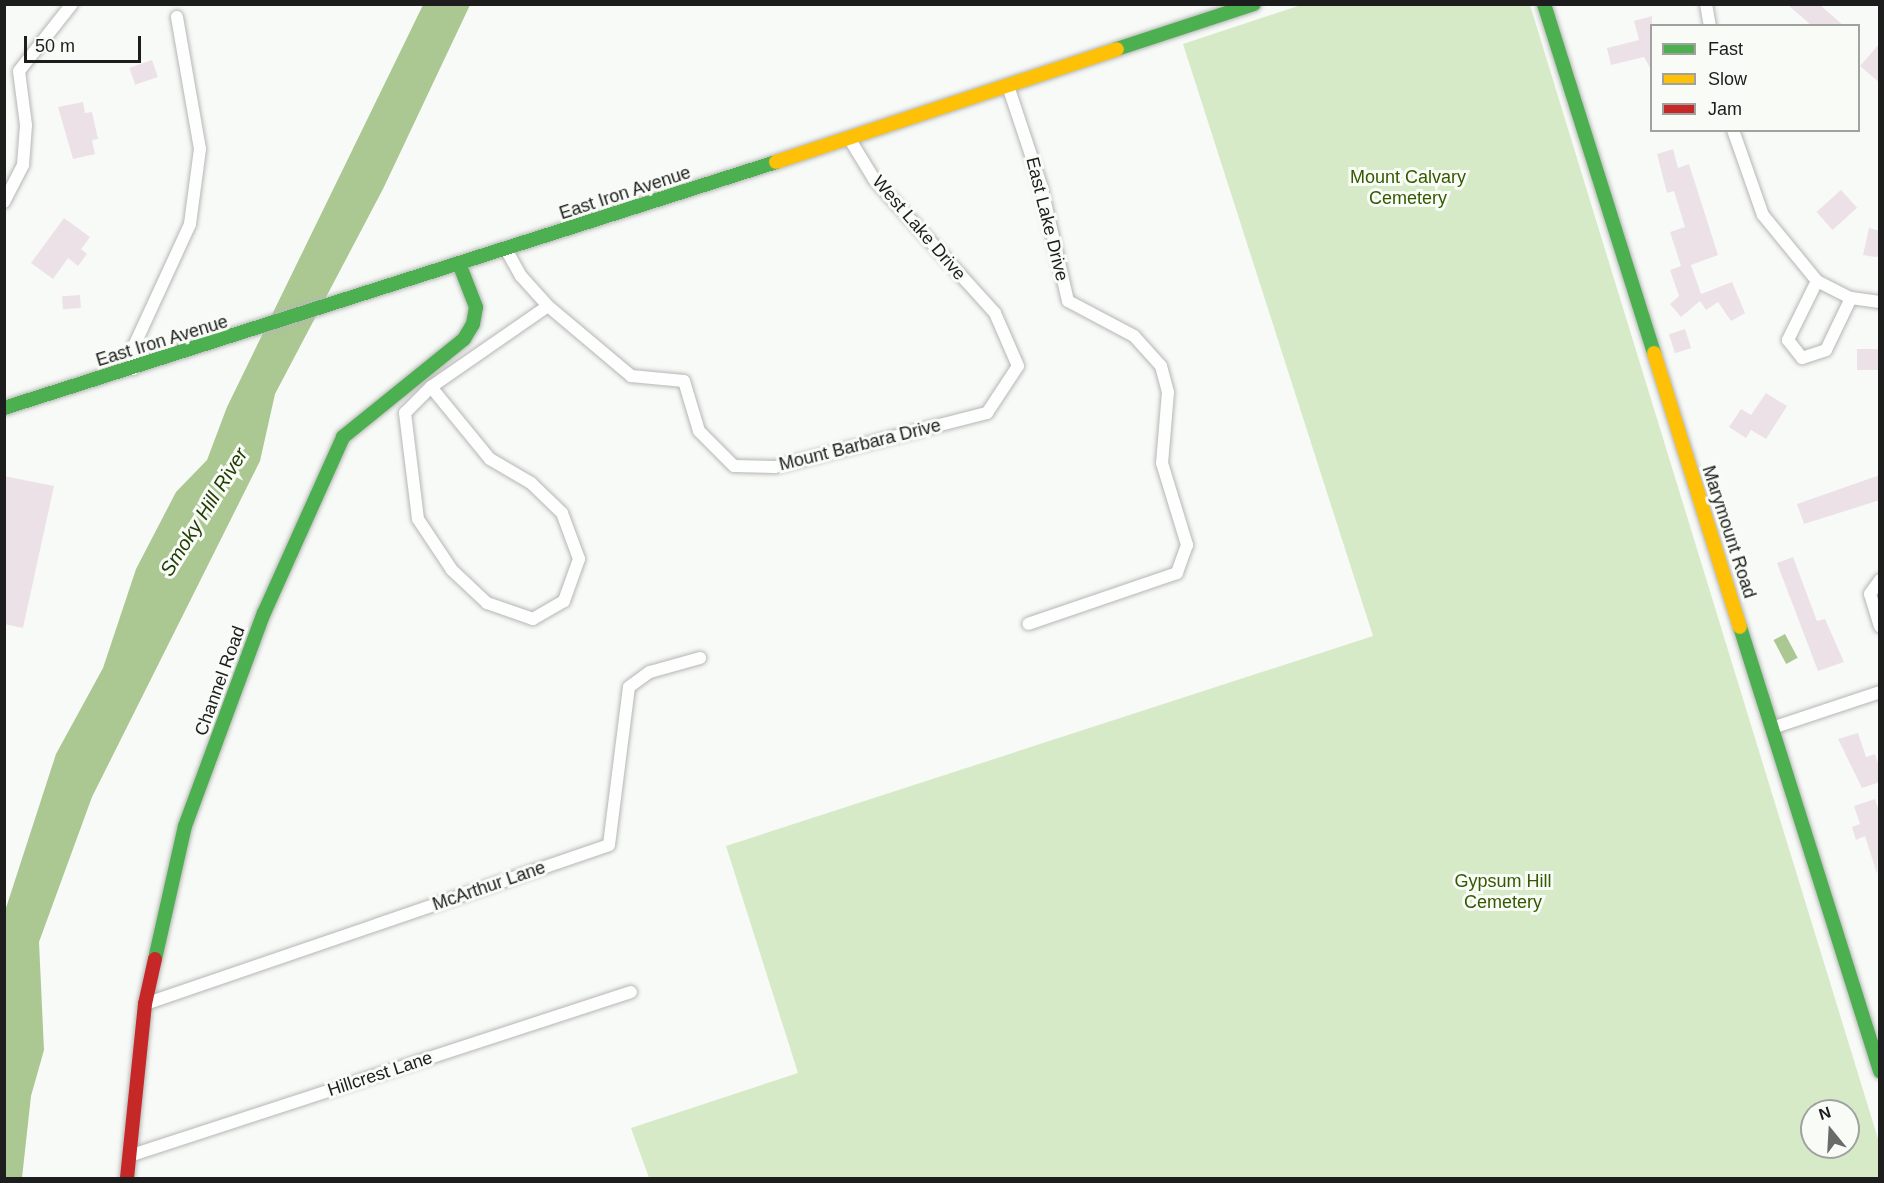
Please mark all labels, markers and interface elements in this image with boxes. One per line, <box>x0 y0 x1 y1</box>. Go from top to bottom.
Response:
scale bar <box>27 24 144 62</box>
legend <box>1650 24 1860 132</box>
text: 50 m <box>35 36 75 56</box>
text: Fast <box>1708 39 1743 59</box>
text: Slow <box>1708 69 1747 89</box>
text: Jam <box>1708 99 1742 119</box>
street label: East Lake Drive <box>1021 155 1073 283</box>
street label: East Iron Avenue <box>556 161 694 225</box>
park label: Mount Calvary Cemetery <box>1350 167 1466 210</box>
street label: West Lake Drive <box>868 171 970 285</box>
street label: East Iron Avenue <box>93 311 231 371</box>
street label: Mount Barbara Drive <box>777 414 943 476</box>
water label: Smoky Hill River <box>155 443 253 581</box>
street label: Marymount Road <box>1697 463 1761 601</box>
street label: Channel Road <box>190 623 250 739</box>
street label: McArthur Lane <box>430 857 548 915</box>
park label: Gypsum Hill Cemetery <box>1454 871 1552 914</box>
street label: Hillcrest Lane <box>325 1047 435 1101</box>
north arrow <box>1800 1099 1860 1159</box>
text: N <box>1817 1103 1833 1123</box>

